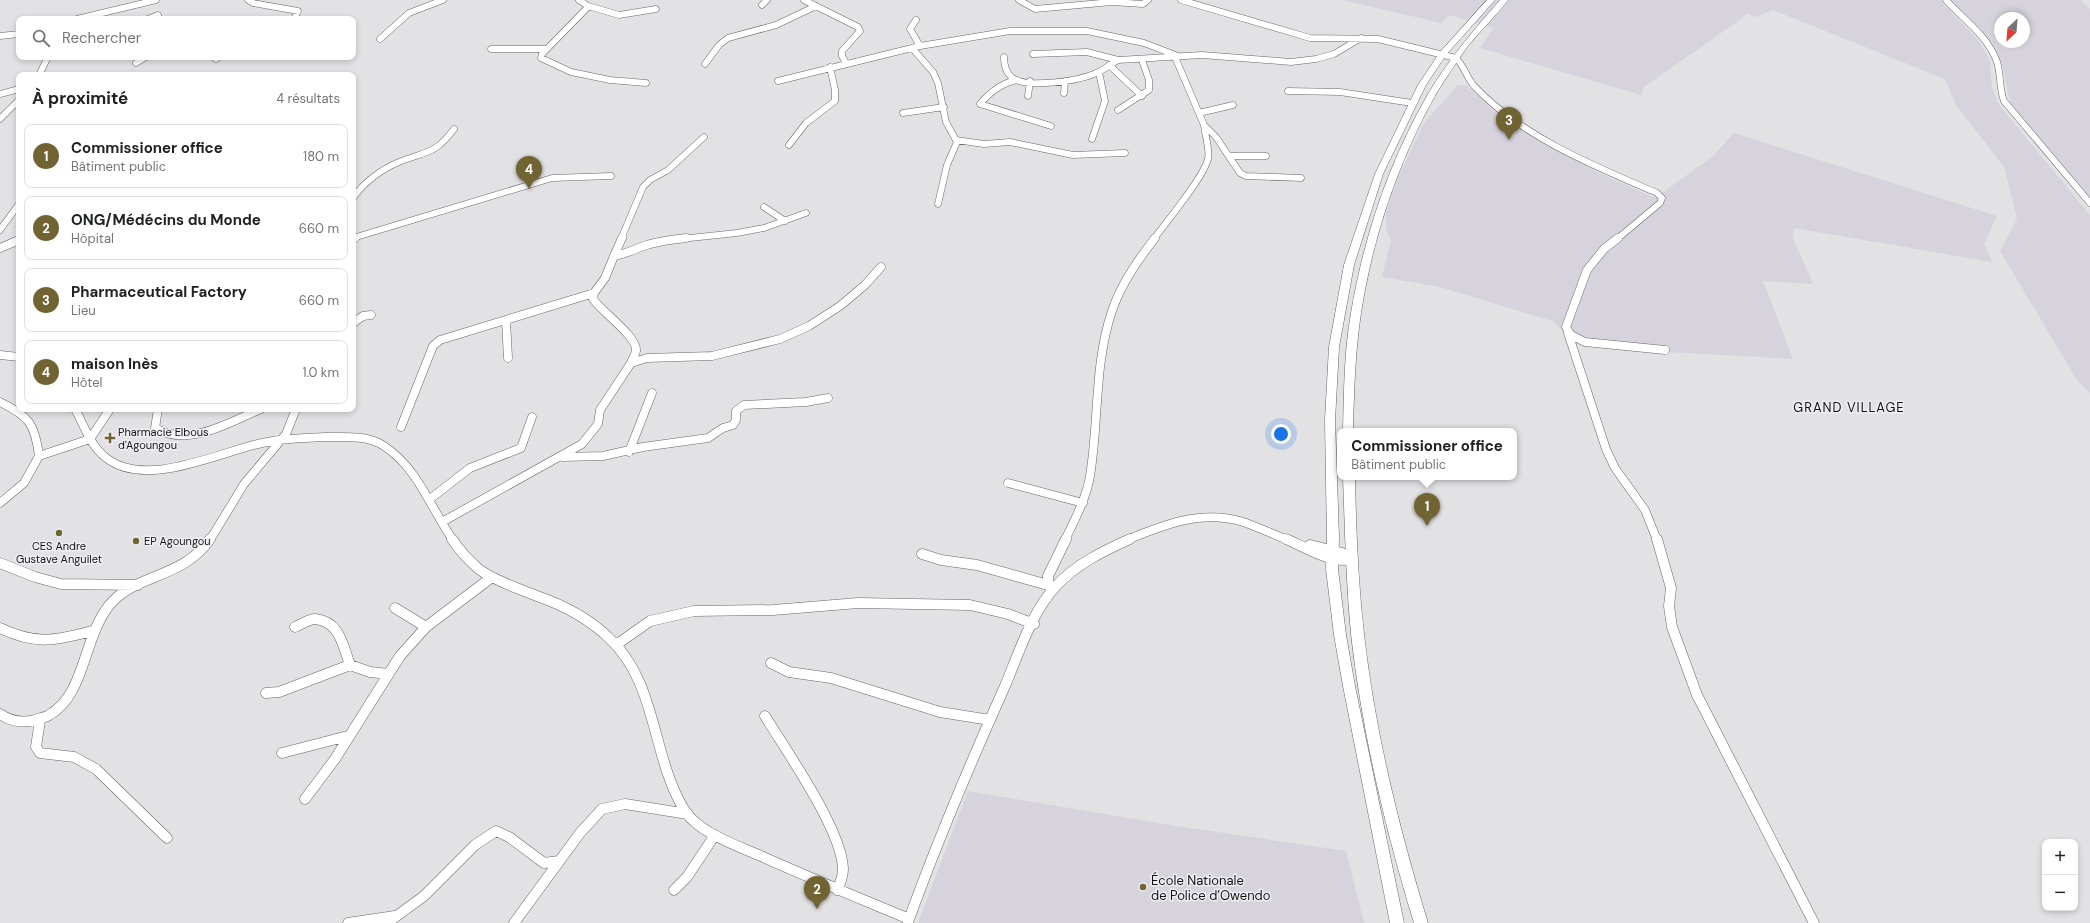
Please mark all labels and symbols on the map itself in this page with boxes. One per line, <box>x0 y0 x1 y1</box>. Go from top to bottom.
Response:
north arrow <box>1994 12 2030 48</box>
pin: 3 <box>1496 107 1522 140</box>
pin: 4 <box>516 156 542 189</box>
district label: GRAND VILLAGE <box>1793 399 1905 416</box>
your location <box>1271 424 1291 444</box>
place label: Pharmacie Elbous d'Agoungou <box>118 425 209 452</box>
marker: Pharmacie Elbous d'Agoungou <box>105 433 115 443</box>
pin: 1 <box>1414 493 1440 526</box>
marker: CES Andre Gustave Anguilet <box>54 528 64 538</box>
place label: EP Agoungou <box>144 534 211 548</box>
marker: EP Agoungou <box>131 536 141 546</box>
place label: CES Andre Gustave Anguilet <box>16 539 102 566</box>
place label: École Nationale de Police d’Owendo <box>1151 871 1271 904</box>
pin: 2 <box>804 876 830 909</box>
marker: École Nationale de Police d’Owendo <box>1138 882 1148 892</box>

